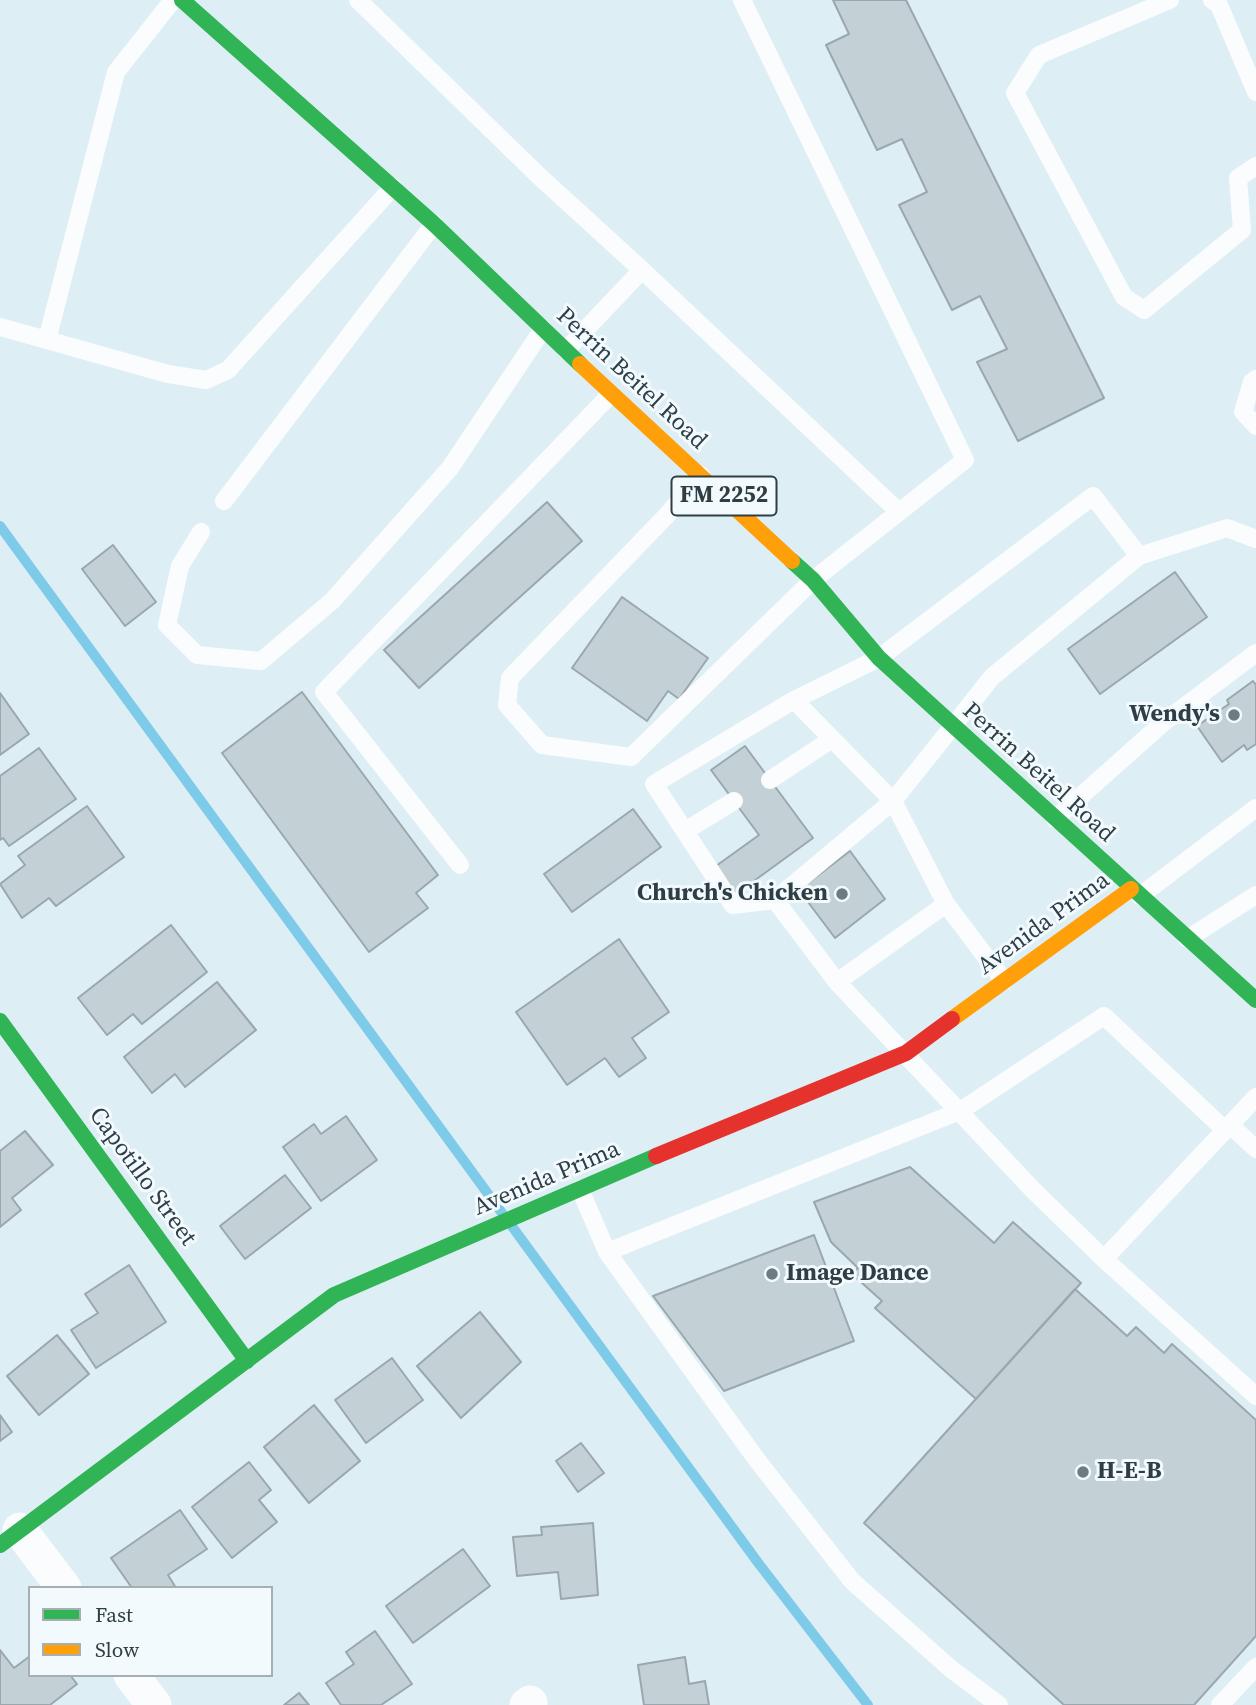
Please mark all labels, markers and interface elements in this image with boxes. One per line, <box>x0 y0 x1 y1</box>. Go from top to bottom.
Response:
street label: Perrin Beitel Road <box>550 302 712 456</box>
road number: FM 2252 <box>672 476 776 516</box>
street label: Perrin Beitel Road <box>956 697 1120 849</box>
place label: Wendy's <box>1129 701 1220 729</box>
marker: Wendy's <box>1226 707 1242 723</box>
street label: Avenida Prima <box>972 866 1116 982</box>
place label: Church's Chicken <box>637 880 828 908</box>
marker: Church's Chicken <box>834 886 850 902</box>
street label: Capotillo Street <box>82 1102 202 1252</box>
street label: Avenida Prima <box>469 1135 625 1223</box>
place label: Image Dance <box>786 1260 928 1288</box>
marker: Image Dance <box>764 1266 780 1282</box>
place label: H-E-B <box>1097 1458 1162 1486</box>
marker: H-E-B <box>1075 1464 1091 1480</box>
legend <box>28 1586 273 1677</box>
text: Fast <box>95 1600 133 1629</box>
text: Slow <box>95 1635 139 1664</box>

